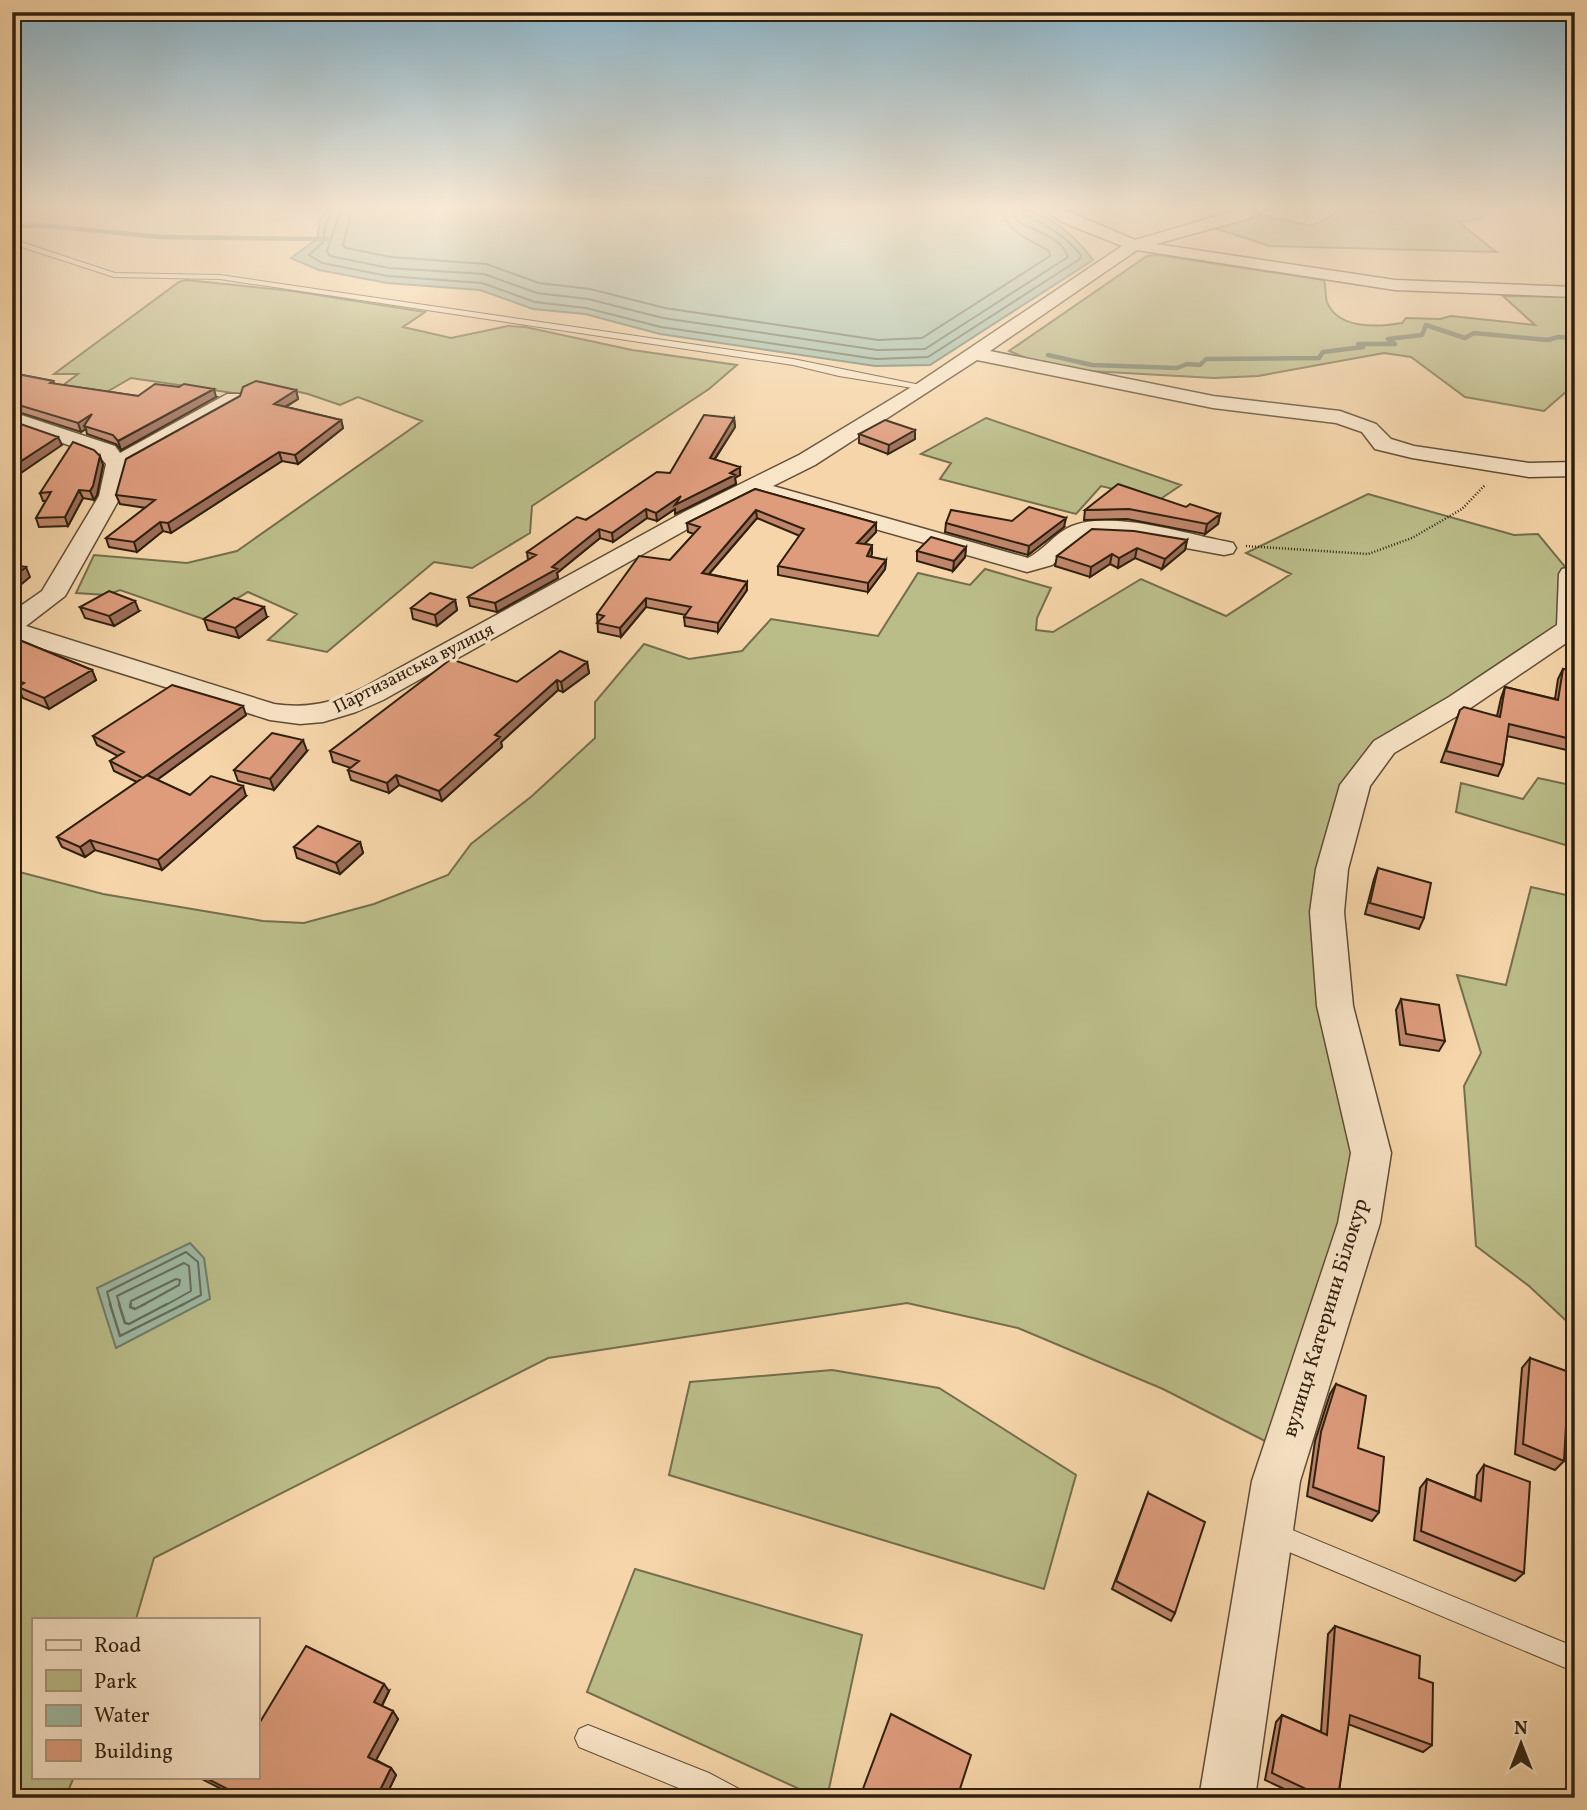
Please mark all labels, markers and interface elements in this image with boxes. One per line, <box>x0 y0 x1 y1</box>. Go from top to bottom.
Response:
street label: Партизанська вулиця <box>329 618 499 720</box>
street label: вулиця Катерини Білокур <box>1276 1195 1376 1441</box>
legend <box>32 1618 259 1778</box>
text: Road <box>94 1632 141 1661</box>
text: Park <box>94 1668 137 1697</box>
text: Water <box>94 1702 150 1731</box>
north arrow <box>1486 1708 1556 1778</box>
text: N <box>1514 1716 1528 1742</box>
text: Building <box>94 1738 173 1767</box>

